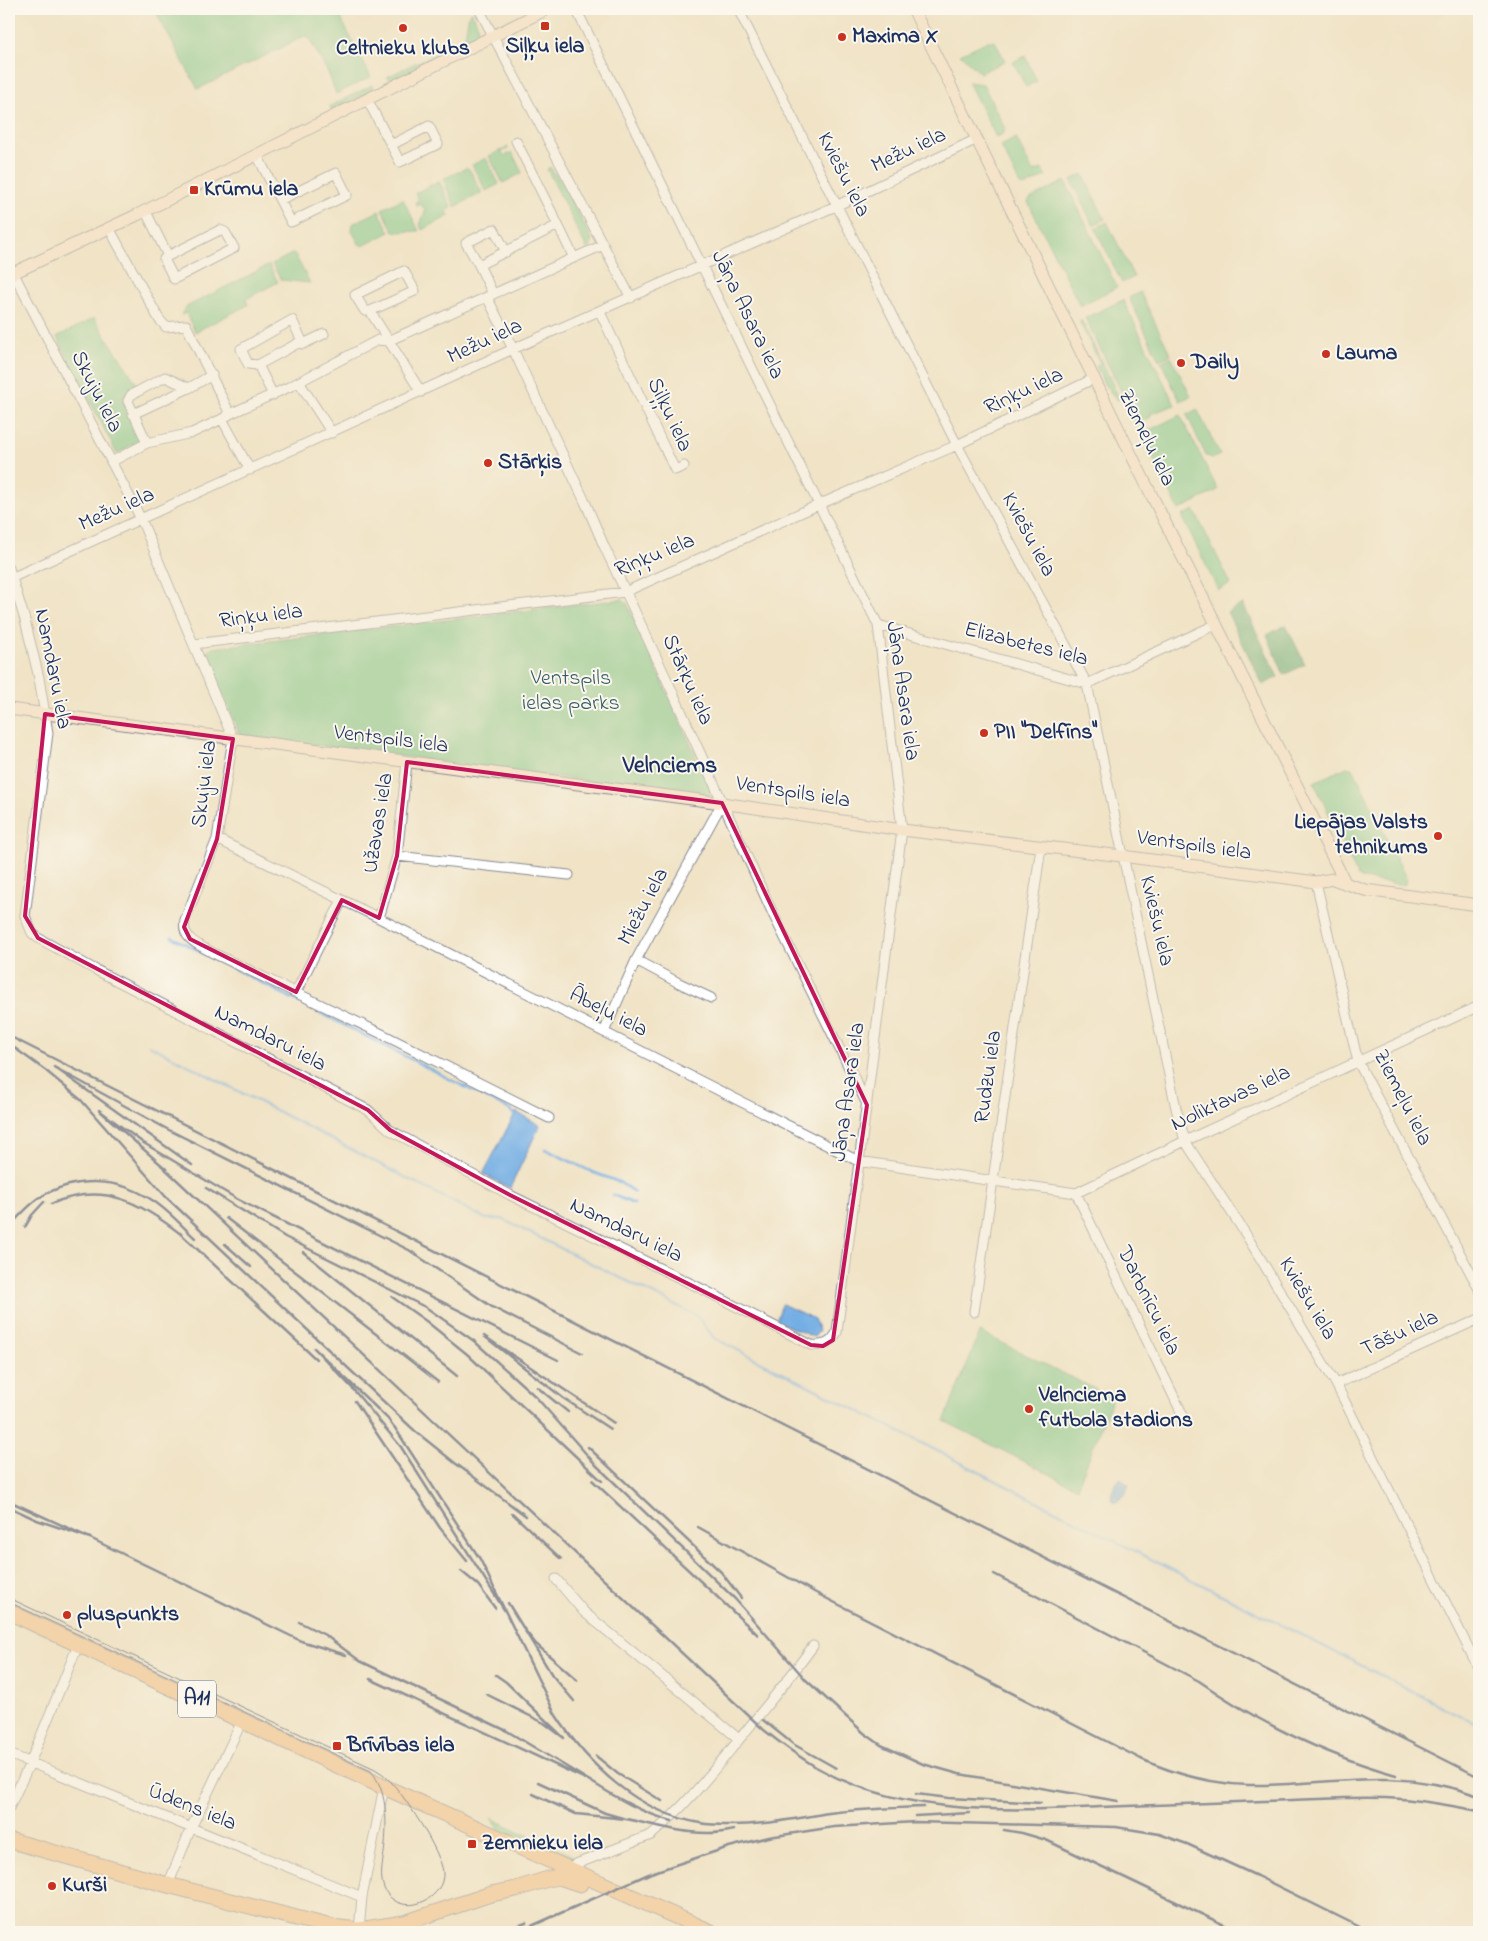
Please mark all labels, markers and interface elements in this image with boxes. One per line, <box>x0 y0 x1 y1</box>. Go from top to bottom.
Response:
marker: Siļķu iela <box>539 20 551 32</box>
place label: Maxima X <box>852 21 939 53</box>
marker: Celtnieku klubs <box>397 22 409 34</box>
place label: Siļķu iela <box>506 31 585 63</box>
marker: Maxima X <box>836 31 848 43</box>
place label: Celtnieku klubs <box>336 33 470 65</box>
street label: Mežu iela <box>866 120 952 182</box>
street label: Kviešu iela <box>808 127 878 223</box>
place label: Krūmu iela <box>204 174 299 206</box>
marker: Krūmu iela <box>188 184 200 196</box>
street label: Jāņa Asara iela <box>702 245 792 385</box>
street label: Mežu iela <box>442 311 528 373</box>
place label: Lauma <box>1336 338 1398 370</box>
street label: Skuju iela <box>62 345 130 439</box>
place label: Daily <box>1190 347 1239 380</box>
marker: Lauma <box>1320 348 1332 360</box>
marker: Daily <box>1175 357 1187 369</box>
street label: Riņķu iela <box>979 360 1069 424</box>
street label: Siļķu iela <box>638 373 700 457</box>
street label: Ziemeļu iela <box>1109 384 1183 492</box>
place label: Stārķis <box>498 447 562 479</box>
marker: Stārķis <box>482 457 494 469</box>
street label: Mežu iela <box>74 479 160 541</box>
street label: Kviešu iela <box>992 487 1064 583</box>
street label: Riņķu iela <box>610 525 700 587</box>
street label: Riņķu iela <box>217 596 305 638</box>
street label: Namdaru iela <box>25 606 79 732</box>
street label: Elizabetes iela <box>961 614 1091 676</box>
street label: Jāņa Asara iela <box>876 619 928 763</box>
street label: Stārķu iela <box>653 629 721 731</box>
park label: Ventspils ielas parks <box>522 663 620 720</box>
street label: Ventspils iela <box>331 717 450 763</box>
place label: PII "Delfīns" <box>994 717 1098 749</box>
marker: PII "Delfīns" <box>978 727 990 739</box>
street label: Skuju iela <box>184 738 226 830</box>
district label: Velnciems <box>622 749 717 784</box>
street label: Ventspils iela <box>733 768 852 818</box>
street label: Užavas iela <box>355 770 403 876</box>
place label: Liepājas Valsts tehnikums <box>1294 807 1428 864</box>
street label: Ventspils iela <box>1134 822 1253 870</box>
marker: Liepājas Valsts tehnikums <box>1432 830 1444 842</box>
street label: Miežu iela <box>610 862 678 952</box>
street label: Kviešu iela <box>1130 873 1182 969</box>
street label: Ābeļu iela <box>563 979 653 1047</box>
street label: Namdaru iela <box>208 997 332 1081</box>
street label: Jāņa Asara iela <box>823 1020 875 1164</box>
street label: Rudzu iela <box>967 1028 1011 1126</box>
street label: Ziemeļu iela <box>1364 1044 1440 1152</box>
street label: Noliktavas iela <box>1166 1057 1296 1141</box>
street label: Namdaru iela <box>564 1190 688 1272</box>
street label: Darbnīcu iela <box>1107 1240 1188 1361</box>
street label: Kviešu iela <box>1270 1252 1344 1346</box>
street label: Tāšu iela <box>1356 1302 1444 1366</box>
place label: Velnciema futbola stadions <box>1038 1380 1193 1437</box>
marker: Velnciema futbola stadions <box>1023 1403 1035 1415</box>
place label: pluspunkts <box>77 1599 179 1631</box>
marker: pluspunkts <box>61 1609 73 1621</box>
road number: A11 <box>178 1680 216 1718</box>
place label: Brīvības iela <box>346 1730 455 1762</box>
marker: Brīvības iela <box>331 1740 343 1752</box>
street label: Ūdens iela <box>143 1776 241 1840</box>
place label: Zemnieku iela <box>482 1828 603 1860</box>
marker: Zemnieku iela <box>466 1838 478 1850</box>
place label: Kurši <box>62 1870 107 1902</box>
marker: Kurši <box>46 1880 58 1892</box>

